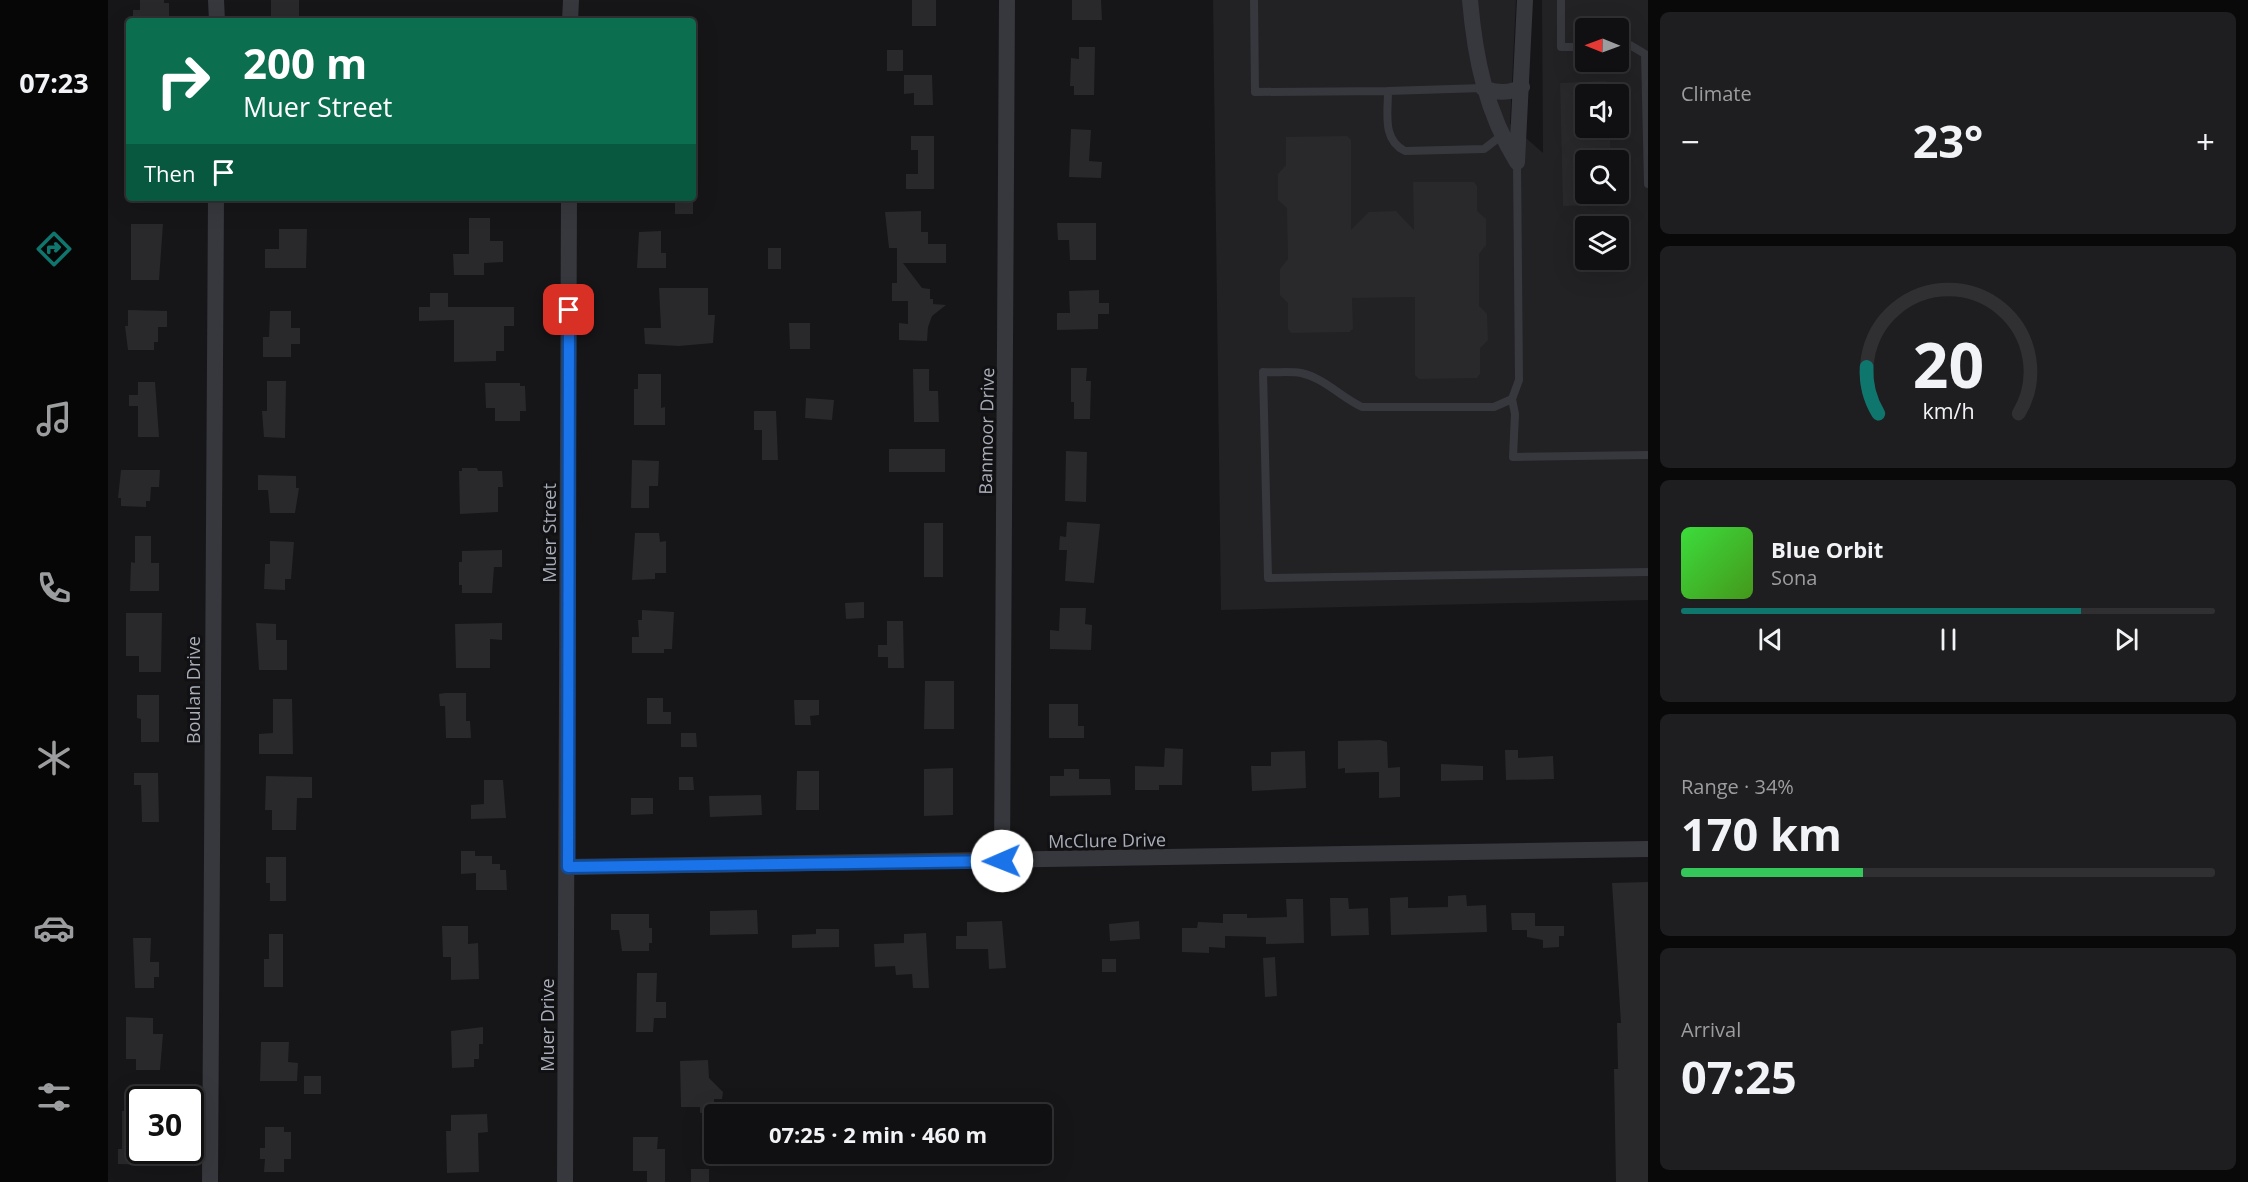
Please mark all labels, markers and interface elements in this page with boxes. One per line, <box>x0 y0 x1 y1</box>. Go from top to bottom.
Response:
north arrow <box>1575 18 1629 72</box>
map controls <box>1575 18 1629 270</box>
text: 200 m <box>243 34 367 91</box>
icon: right <box>144 42 222 120</box>
text: 07:23 <box>19 64 89 101</box>
text: Climate <box>1681 80 1752 107</box>
button: sound <box>1575 84 1629 138</box>
text: Muer Street <box>243 88 392 125</box>
text: 23° <box>1913 110 1983 171</box>
text: − <box>1681 119 1700 164</box>
text: + <box>2196 119 2215 164</box>
button: search <box>1575 150 1629 204</box>
icon: arrive <box>207 156 240 189</box>
text: Then <box>144 158 195 188</box>
button: layers <box>1575 216 1629 270</box>
icon: directions <box>33 228 75 270</box>
pin <box>543 284 594 335</box>
icon: arrive <box>552 293 585 326</box>
text: 20 <box>1912 321 1984 406</box>
street label: Banmoor Drive <box>973 367 999 495</box>
text: km/h <box>1922 396 1974 425</box>
icon: music <box>33 398 75 440</box>
street label: Muer Street <box>537 483 561 583</box>
text: Blue Orbit <box>1771 534 1883 564</box>
text: Sona <box>1771 564 1817 591</box>
icon: phone <box>33 567 75 609</box>
icon: previous <box>1754 623 1787 656</box>
icon: pause <box>1932 623 1965 656</box>
icon: next <box>2110 623 2143 656</box>
street label: Boulan Drive <box>181 636 205 744</box>
icon: climate <box>33 737 75 779</box>
text: Range · 34% <box>1681 773 1794 800</box>
text: 170 km <box>1681 803 1842 864</box>
street label: McClure Drive <box>1048 827 1166 853</box>
position arrow <box>970 829 1034 893</box>
icon: car <box>33 907 75 949</box>
street label: Muer Drive <box>535 978 559 1072</box>
text: Arrival <box>1681 1016 1741 1043</box>
text: 07:25 <box>1681 1046 1797 1107</box>
icon: filters <box>33 1076 75 1118</box>
speed limit sign: 30 <box>126 1086 204 1164</box>
text: 07:25 · 2 min · 460 m <box>769 1119 987 1149</box>

